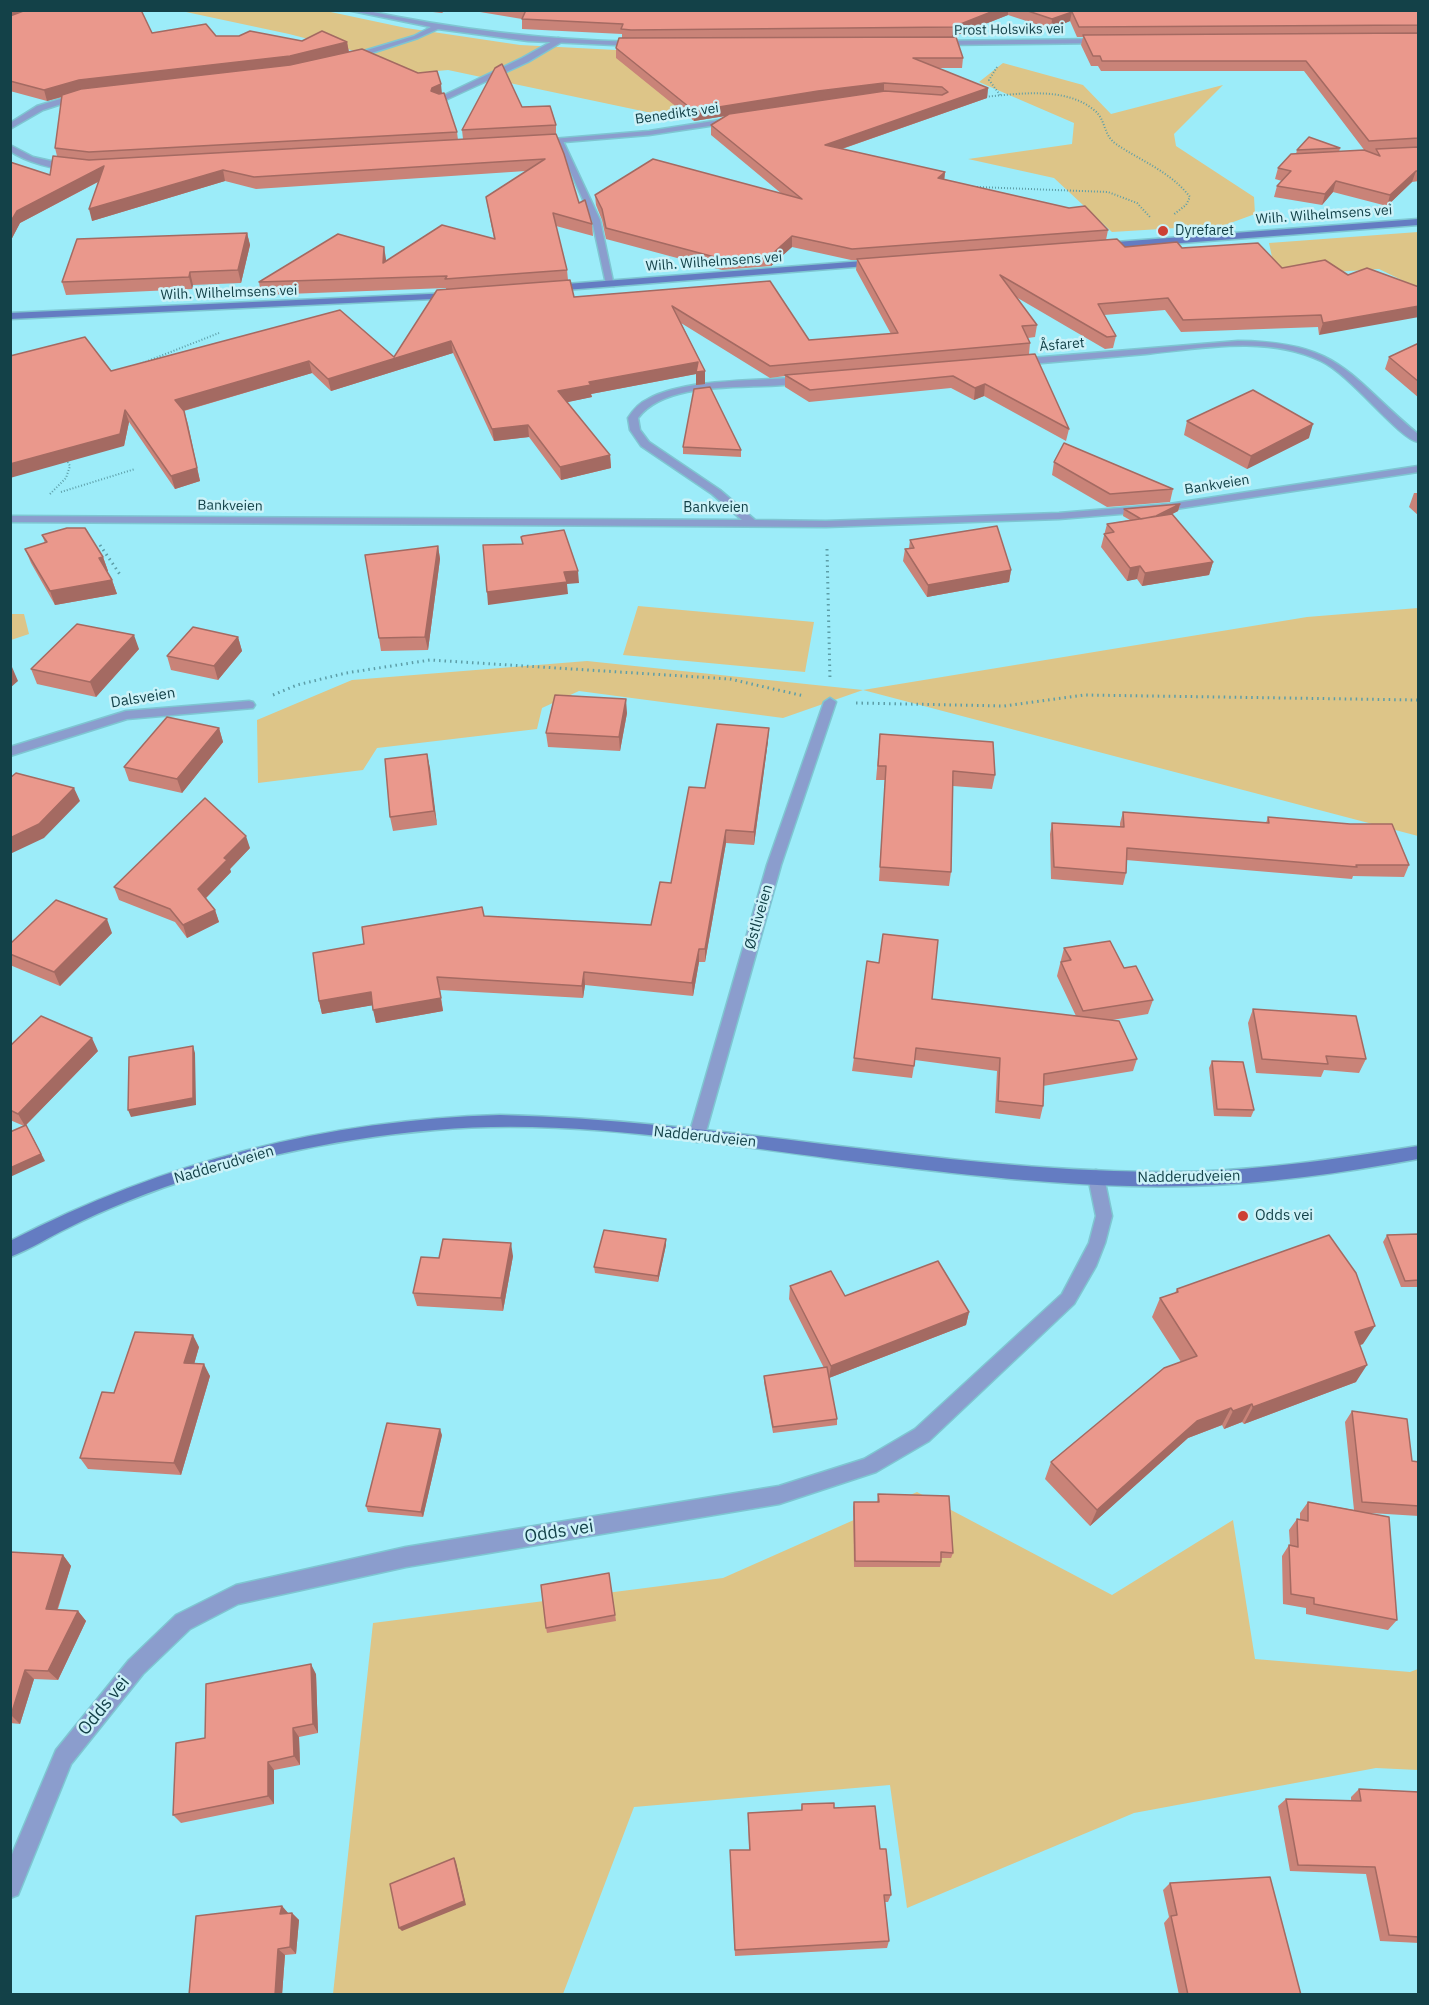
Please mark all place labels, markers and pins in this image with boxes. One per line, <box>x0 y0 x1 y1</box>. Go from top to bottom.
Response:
place label: Dyrefaret <box>1175 223 1234 239</box>
marker: Dyrefaret <box>1156 224 1170 238</box>
place label: Odds vei <box>1255 1207 1313 1225</box>
marker: Odds vei <box>1236 1209 1250 1223</box>

